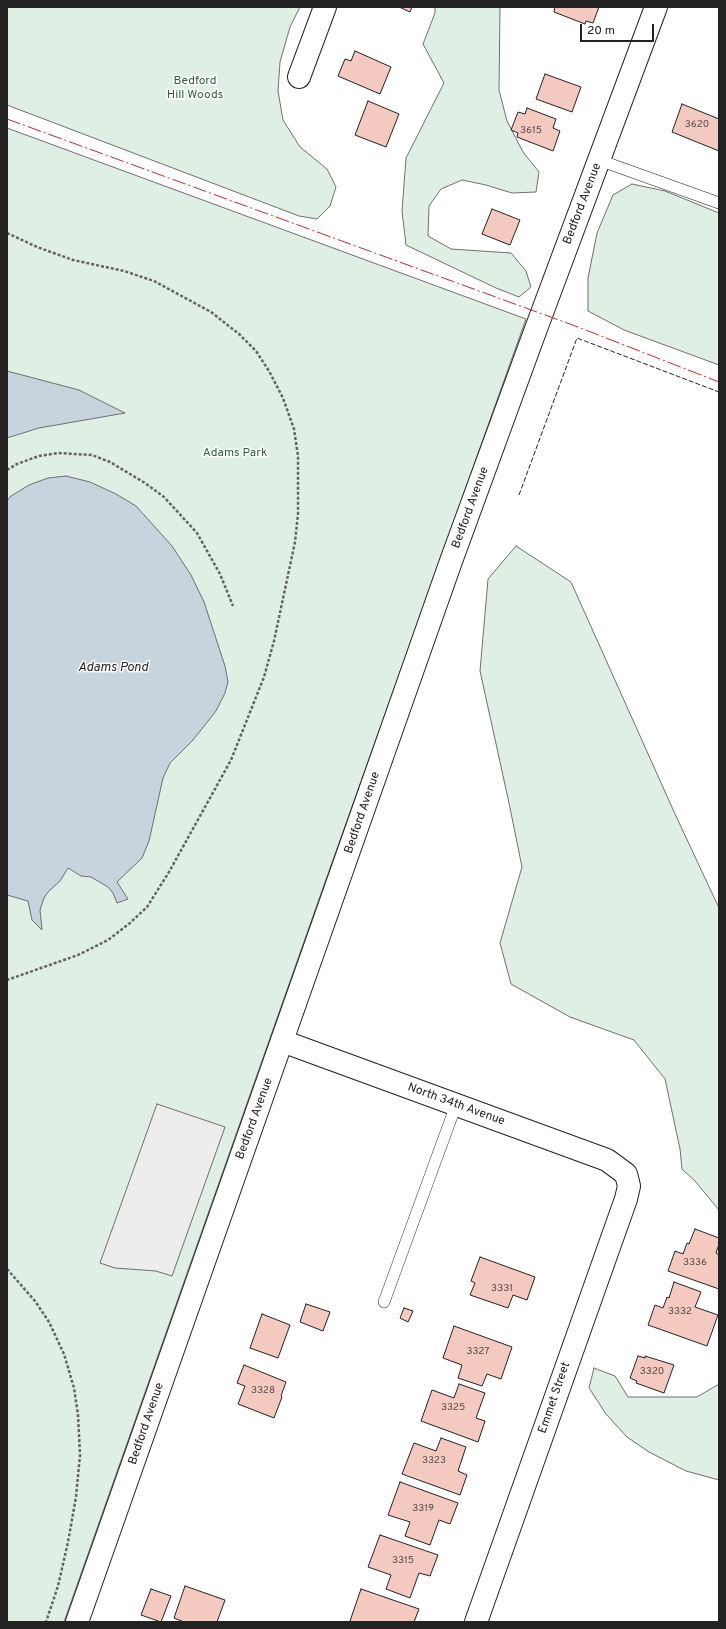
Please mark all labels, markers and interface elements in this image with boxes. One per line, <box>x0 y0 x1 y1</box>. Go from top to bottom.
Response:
scale bar <box>582 16 656 42</box>
text: 20 m <box>587 23 615 39</box>
park label: Bedford Hill Woods <box>167 75 223 103</box>
house number: 3620 <box>685 119 709 131</box>
house number: 3615 <box>520 125 542 137</box>
street label: Bedford Avenue <box>561 161 605 247</box>
park label: Adams Park <box>203 447 267 461</box>
street label: Bedford Avenue <box>450 465 492 551</box>
water label: Adams Pond <box>78 660 148 676</box>
street label: Bedford Avenue <box>342 770 384 856</box>
street label: Bedford Avenue <box>234 1076 276 1162</box>
street label: North 34th Avenue <box>405 1081 507 1129</box>
house number: 3336 <box>683 1257 707 1269</box>
house number: 3331 <box>491 1283 513 1295</box>
house number: 3332 <box>668 1306 692 1318</box>
house number: 3327 <box>466 1346 490 1358</box>
street label: Emmet Street <box>536 1360 574 1436</box>
house number: 3320 <box>640 1366 664 1378</box>
street label: Bedford Avenue <box>126 1381 168 1467</box>
house number: 3328 <box>251 1385 275 1397</box>
house number: 3325 <box>441 1402 465 1414</box>
house number: 3323 <box>422 1455 446 1467</box>
house number: 3319 <box>412 1503 434 1515</box>
house number: 3315 <box>392 1555 414 1567</box>

